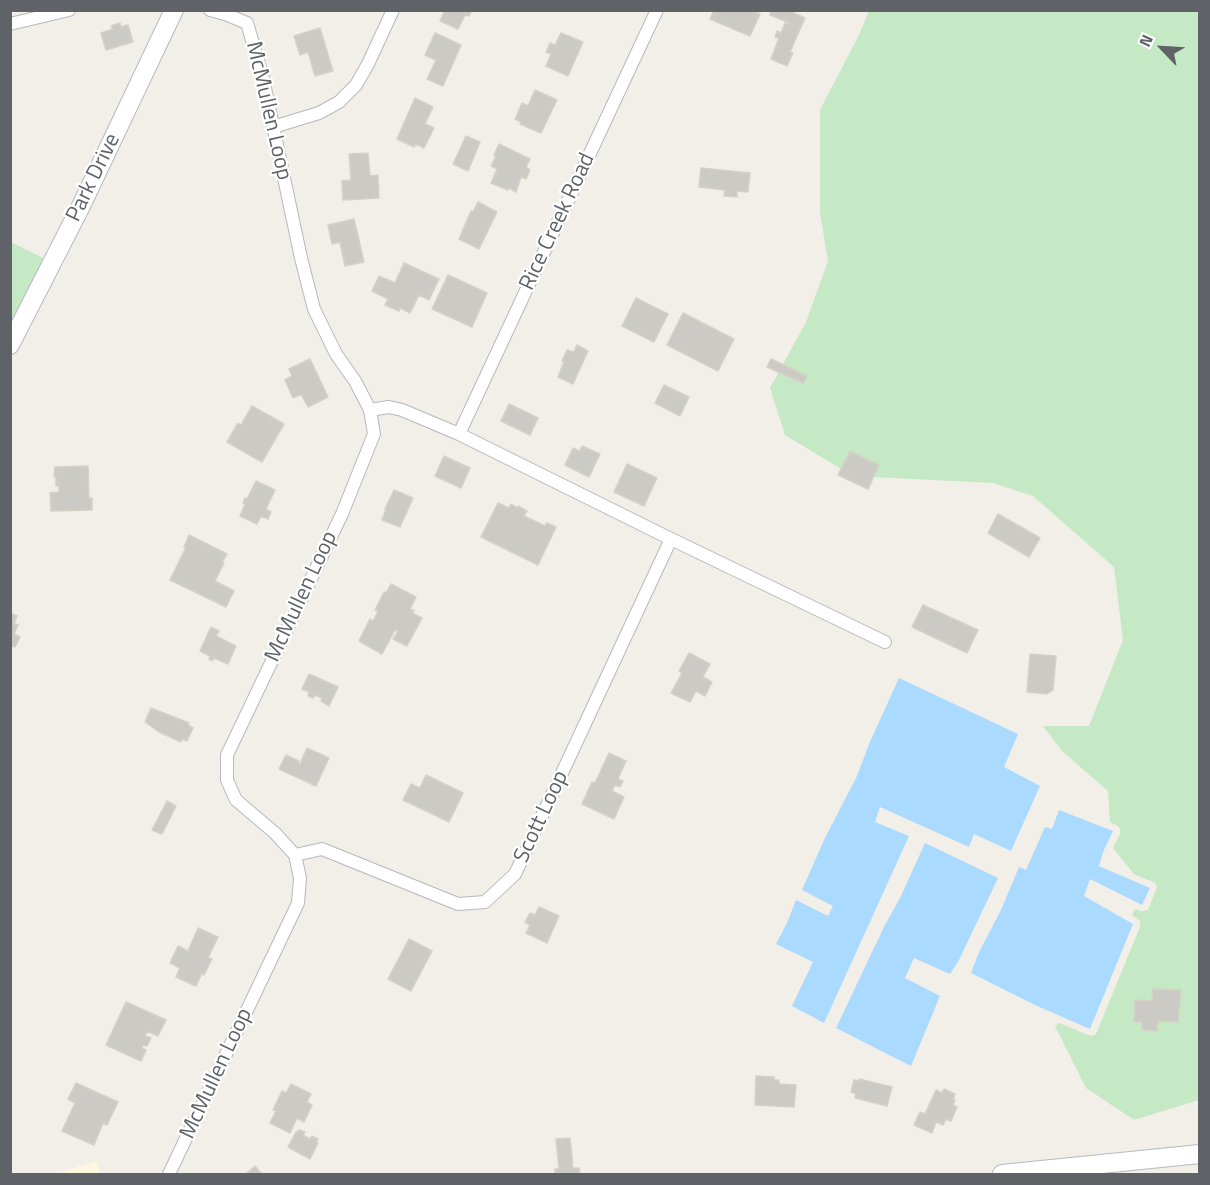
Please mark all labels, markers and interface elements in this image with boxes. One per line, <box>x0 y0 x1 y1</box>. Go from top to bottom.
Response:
north arrow <box>1132 18 1192 78</box>
text: N <box>1132 30 1159 50</box>
street label: McMullen Loop <box>239 39 297 183</box>
street label: Park Drive <box>61 129 127 227</box>
street label: Rice Creek Road <box>515 149 601 295</box>
street label: McMullen Loop <box>260 527 344 667</box>
street label: Scott Loop <box>509 767 575 867</box>
street label: McMullen Loop <box>175 1004 259 1144</box>

